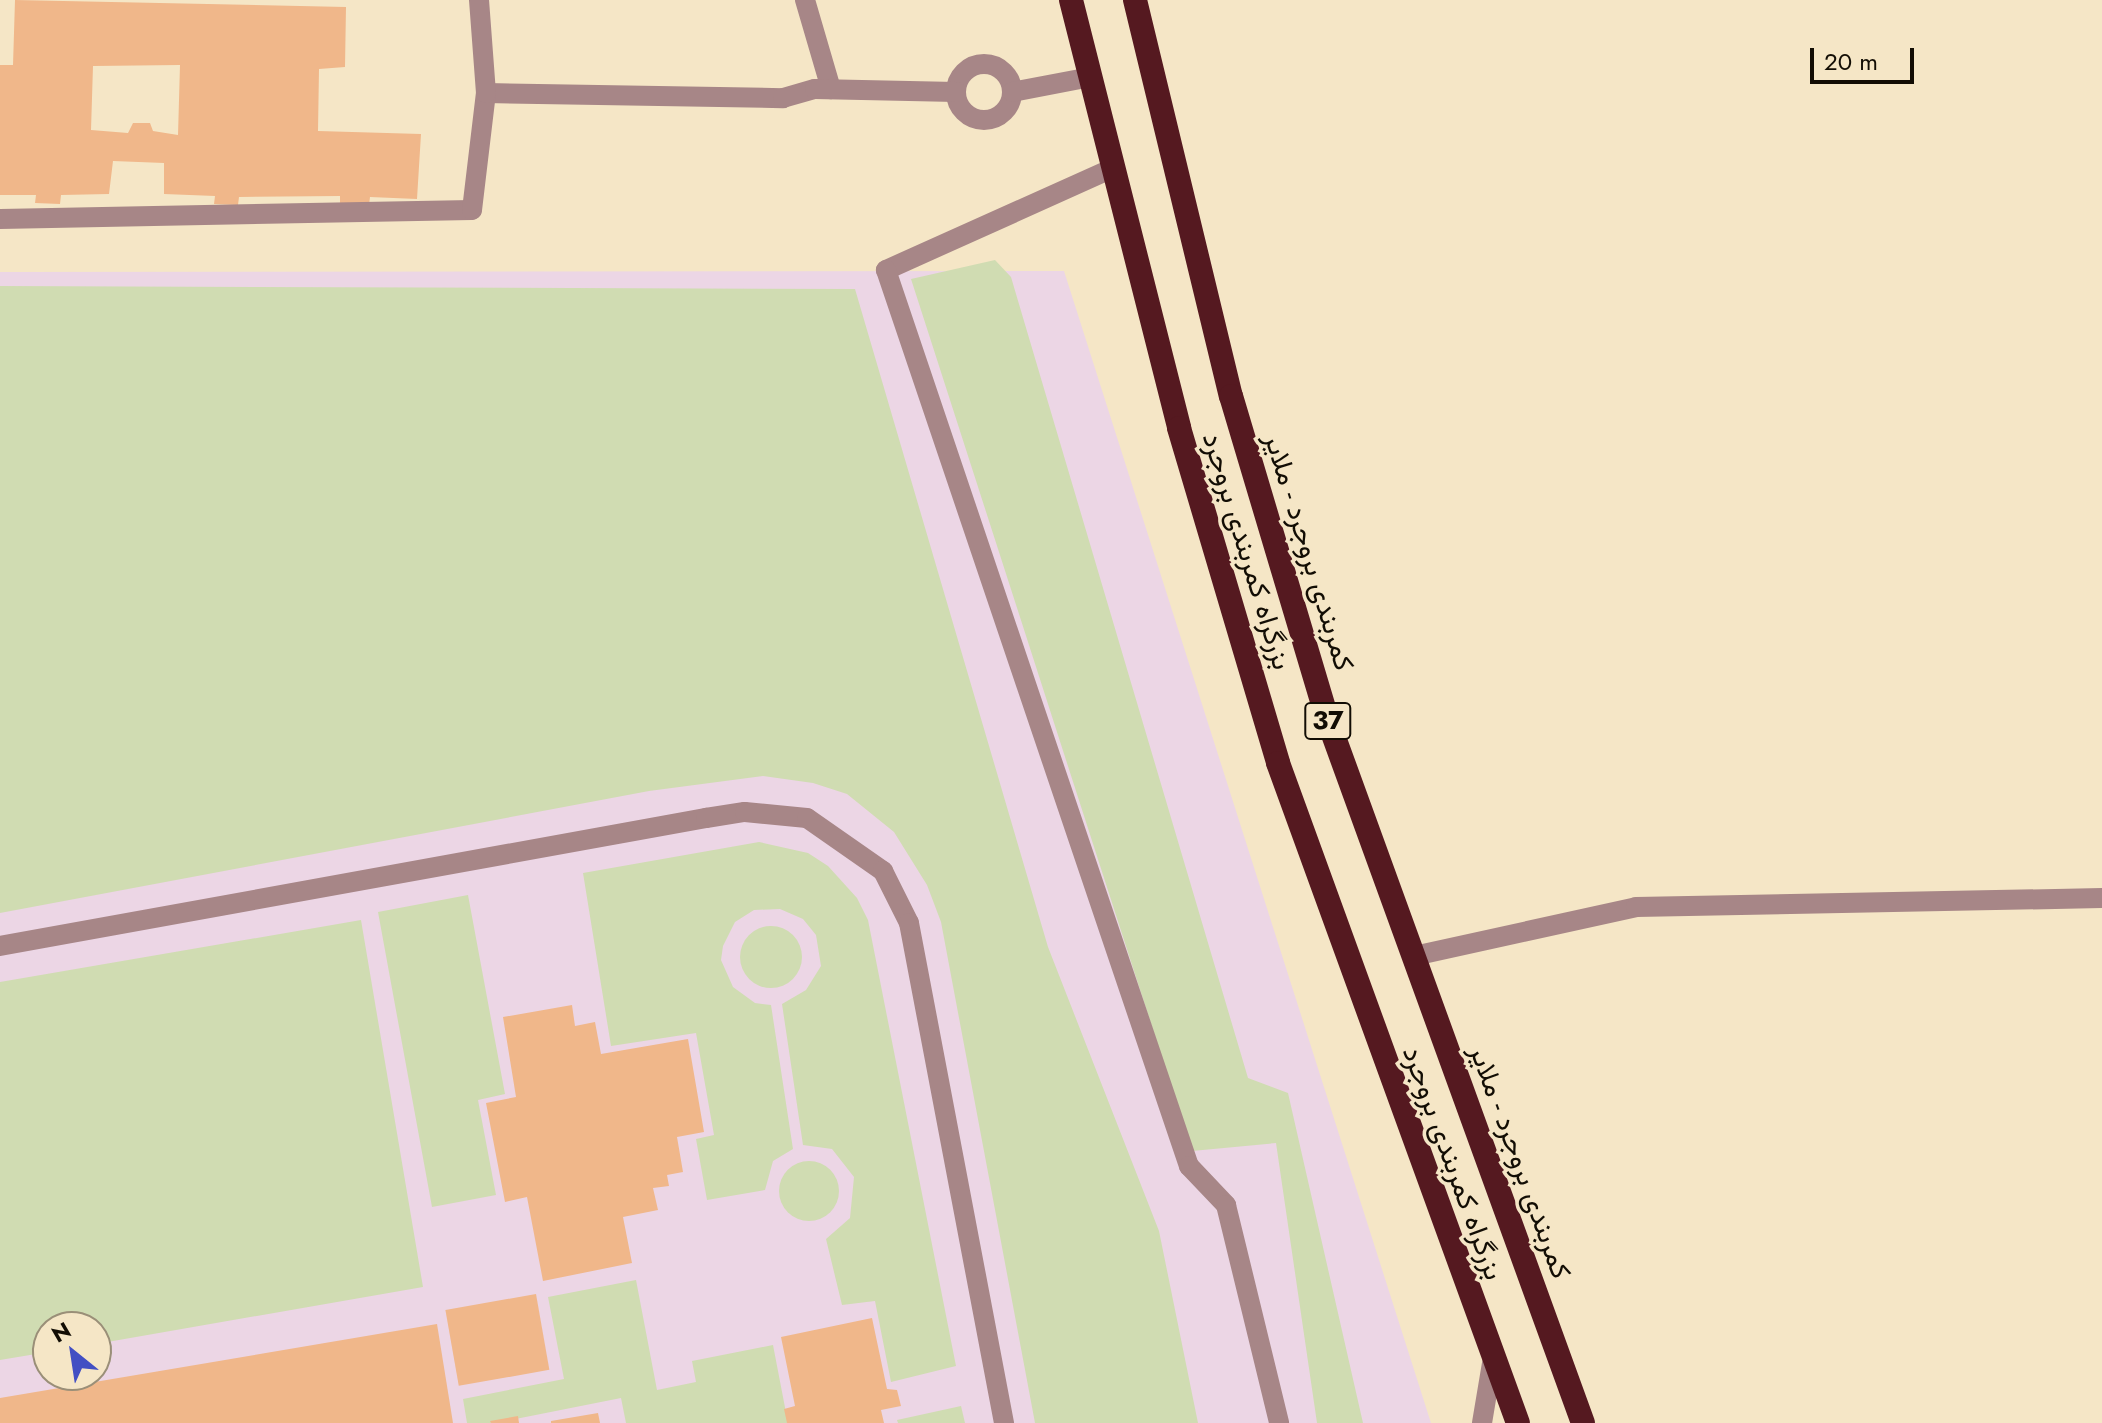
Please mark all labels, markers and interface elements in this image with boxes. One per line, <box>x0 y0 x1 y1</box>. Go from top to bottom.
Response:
scale bar <box>1814 32 1918 82</box>
text: 20 m <box>1824 44 1878 79</box>
street label: بزرگراه کمربندی بروجرد <box>1195 428 1299 674</box>
street label: کمربندی بروجرد - ملایر <box>1257 429 1361 675</box>
road number: 37 <box>1304 699 1352 743</box>
street label: کمربندی بروجرد - ملایر <box>1462 1041 1578 1283</box>
street label: بزرگراه کمربندی بروجرد <box>1395 1042 1511 1284</box>
north arrow <box>32 1311 112 1391</box>
text: N <box>45 1314 77 1350</box>

